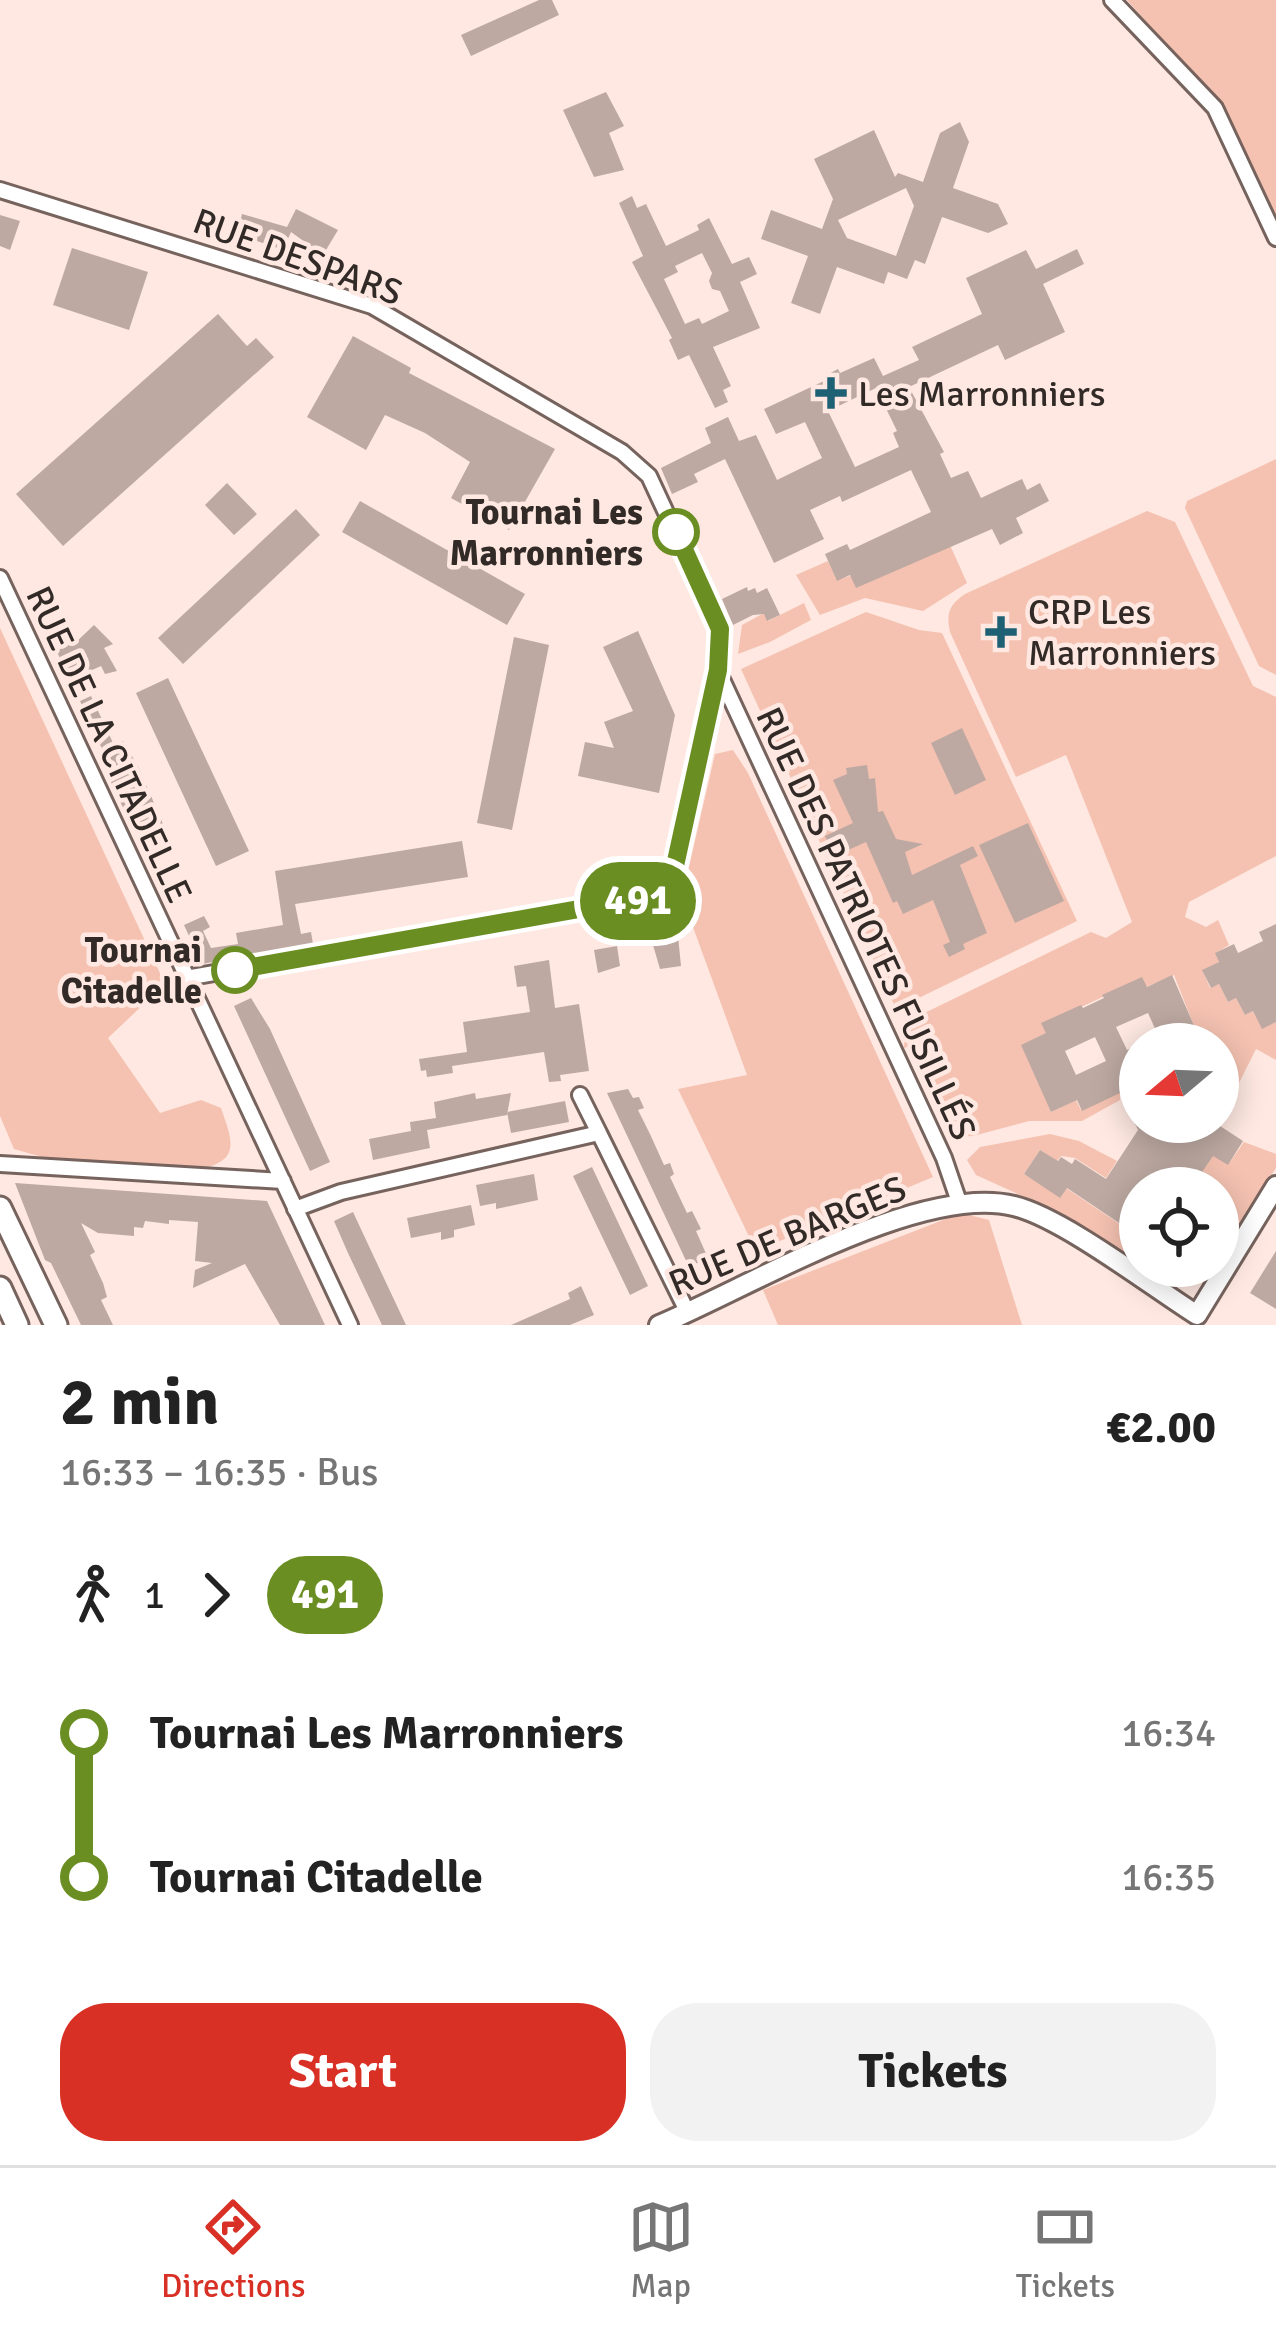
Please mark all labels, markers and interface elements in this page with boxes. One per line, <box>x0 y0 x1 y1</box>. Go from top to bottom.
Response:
street label: RUE DESPARS <box>187 199 408 316</box>
place label: Les Marronniers <box>858 372 1105 417</box>
marker: Les Marronniers <box>815 377 847 409</box>
place label: Tournai Les Marronniers <box>449 490 643 576</box>
marker: Tournai Les Marronniers <box>654 510 698 554</box>
street label: RUE DE LA CITADELLE <box>16 579 202 910</box>
place label: CRP Les Marronniers <box>1028 590 1216 676</box>
marker: CRP Les Marronniers <box>985 616 1017 648</box>
street label: RUE DES PATRIOTES FUSILLÉS <box>745 700 986 1147</box>
line badge: 491 <box>569 862 707 940</box>
text: 491 <box>604 875 672 926</box>
place label: Tournai Citadelle <box>61 928 202 1014</box>
marker: Tournai Citadelle <box>213 948 257 992</box>
north arrow <box>1119 1023 1239 1143</box>
map controls <box>1119 1023 1239 1287</box>
street label: RUE DE BARGES <box>662 1166 913 1307</box>
button: locate <box>1119 1167 1239 1287</box>
text: 2 min <box>60 1362 219 1443</box>
text: €2.00 <box>1106 1400 1216 1455</box>
text: 16:33 – 16:35 · Bus <box>60 1448 378 1496</box>
icon: walk <box>60 1562 126 1628</box>
icon: forward <box>183 1562 249 1628</box>
text: 491 <box>291 1569 359 1620</box>
text: 1 <box>144 1571 165 1619</box>
text: Tournai Les Marronniers <box>150 1706 624 1761</box>
text: 16:34 <box>1121 1709 1216 1757</box>
text: Tournai Citadelle <box>150 1850 483 1905</box>
text: 16:35 <box>1121 1853 1216 1901</box>
button: Start <box>60 2003 626 2141</box>
button: Tickets <box>650 2003 1216 2141</box>
tab: Directions <box>161 2194 305 2307</box>
tab: Map <box>628 2194 694 2307</box>
tab: Tickets <box>1016 2194 1115 2307</box>

